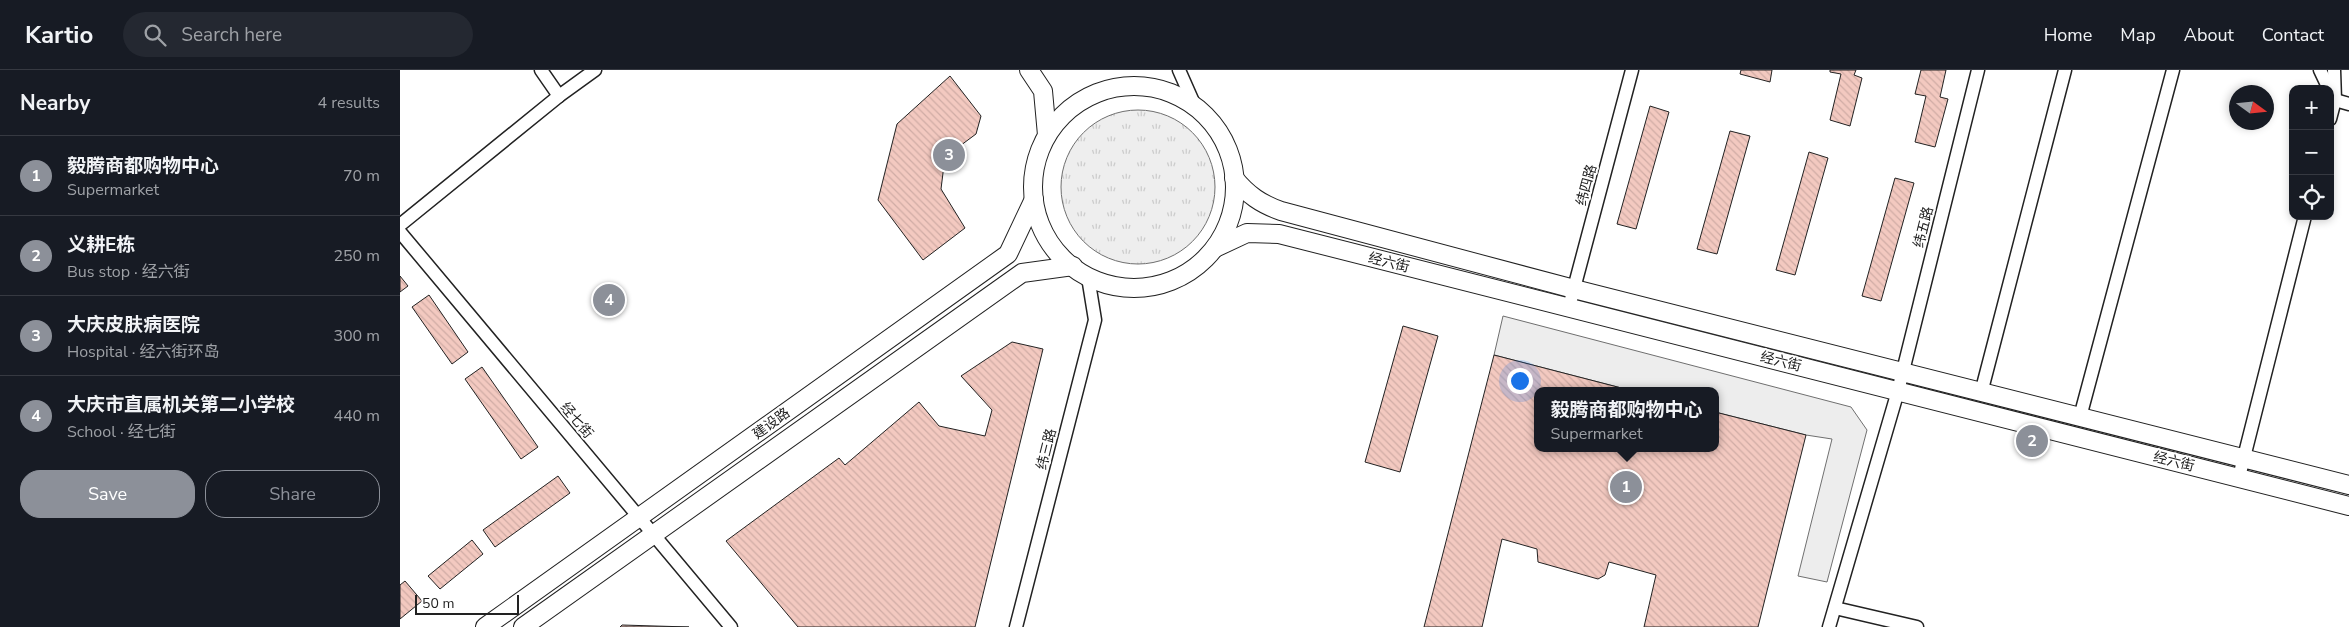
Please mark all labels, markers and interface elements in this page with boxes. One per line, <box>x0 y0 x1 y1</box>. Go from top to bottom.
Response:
search box <box>123 12 473 57</box>
text: Kartio <box>25 19 93 51</box>
icon: search <box>141 21 169 49</box>
text: Search here <box>181 22 282 48</box>
text: Home <box>2044 23 2092 47</box>
text: Map <box>2120 23 2156 47</box>
text: About <box>2184 23 2234 47</box>
text: Contact <box>2262 23 2324 47</box>
north arrow <box>2229 85 2274 130</box>
map controls <box>2289 85 2334 220</box>
button: + <box>2289 85 2334 130</box>
text: Nearby <box>20 89 90 117</box>
text: 4 results <box>318 92 380 114</box>
button: − <box>2289 130 2334 175</box>
pin: 3 <box>933 136 965 174</box>
text: 毅腾商都购物中心 <box>67 153 219 179</box>
street label: 纬四路 <box>1572 162 1601 208</box>
text: 1 <box>31 165 41 187</box>
text: 70 m <box>343 165 380 187</box>
button: locate <box>2289 175 2334 220</box>
text: Supermarket <box>67 179 159 201</box>
street label: 纬五路 <box>1909 204 1938 250</box>
text: 义耕E栋 <box>67 232 135 258</box>
text: 2 <box>31 245 41 267</box>
text: 250 m <box>333 245 380 267</box>
street label: 经六街 <box>1366 248 1412 277</box>
text: Bus stop · 经六街 <box>67 261 190 283</box>
pin: 4 <box>593 281 625 319</box>
text: 大庆皮肤病医院 <box>67 312 200 338</box>
text: 3 <box>31 325 41 347</box>
text: 300 m <box>333 325 380 347</box>
text: Hospital · 经六街环岛 <box>67 341 220 363</box>
street label: 经六街 <box>1758 347 1804 376</box>
your location <box>1507 368 1533 394</box>
popup <box>1534 387 1719 452</box>
text: 大庆市直属机关第二小学校 <box>67 392 295 418</box>
text: 毅腾商都购物中心 <box>1550 397 1703 423</box>
street label: 经七街 <box>556 398 597 443</box>
street label: 建设路 <box>749 403 794 443</box>
text: 4 <box>31 405 41 427</box>
text: 440 m <box>333 405 380 427</box>
text: School · 经七街 <box>67 421 176 443</box>
pin: 2 <box>2016 422 2048 460</box>
text: Supermarket <box>1550 423 1643 445</box>
street label: 纬三路 <box>1032 426 1061 472</box>
street label: 经六街 <box>2151 447 2197 476</box>
pin: 1 <box>1610 468 1642 506</box>
button: Save <box>20 470 195 518</box>
button: Share <box>205 470 380 518</box>
scale bar <box>415 592 519 615</box>
text: 50 m <box>422 594 454 613</box>

